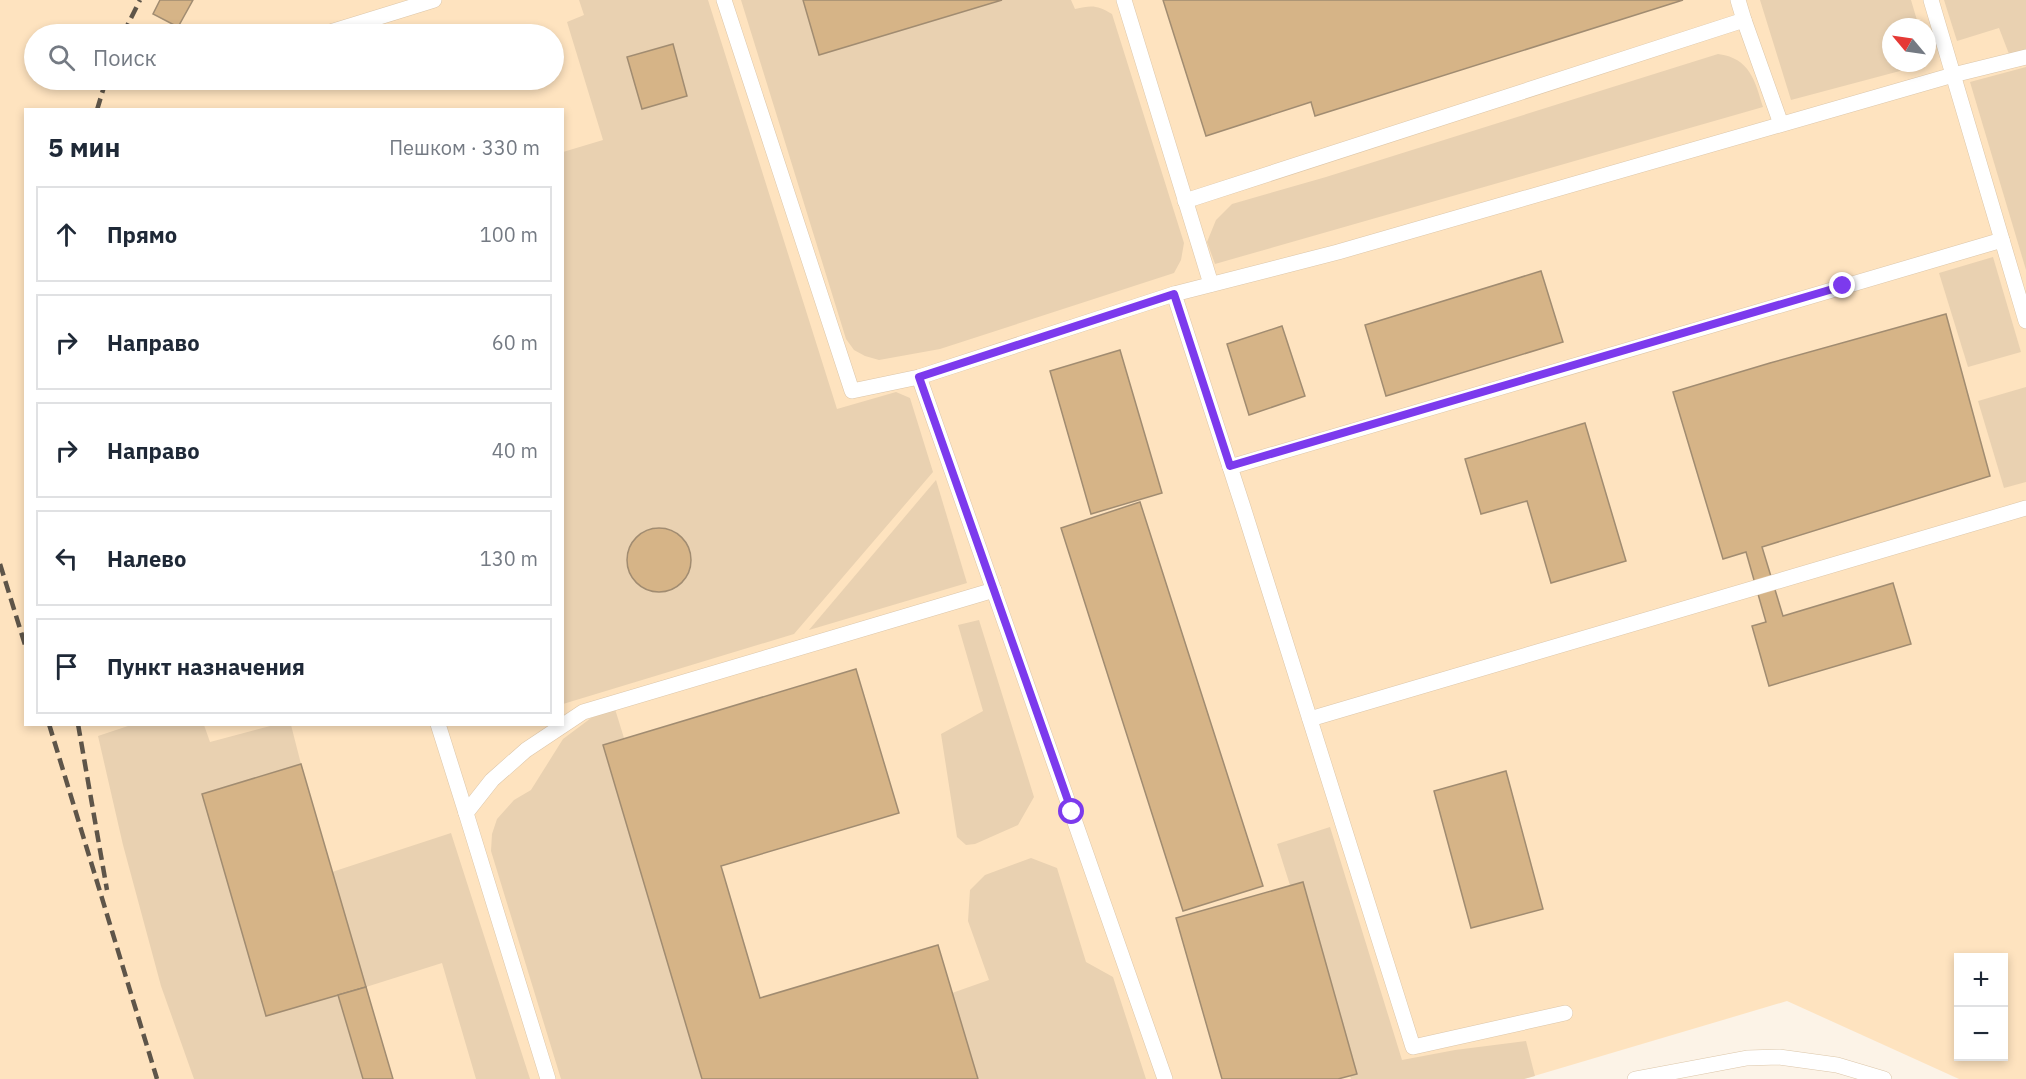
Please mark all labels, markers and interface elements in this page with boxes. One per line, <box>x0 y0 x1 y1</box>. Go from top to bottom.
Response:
north arrow <box>1882 18 1936 72</box>
search box <box>24 24 564 90</box>
icon: search <box>45 41 78 74</box>
text: Поиск <box>93 43 157 72</box>
text: 5 мин <box>48 130 120 164</box>
text: Пешком · 330 m <box>389 134 540 161</box>
icon: ahead <box>50 218 83 251</box>
text: Прямо <box>107 220 177 249</box>
text: 100 m <box>480 221 538 248</box>
route end <box>1829 272 1855 298</box>
icon: right <box>50 326 83 359</box>
text: Направо <box>107 328 200 357</box>
text: 60 m <box>492 329 538 356</box>
icon: right <box>50 434 83 467</box>
text: Направо <box>107 436 200 465</box>
text: 40 m <box>492 437 538 464</box>
icon: left <box>50 542 83 575</box>
text: Налево <box>107 544 186 573</box>
text: 130 m <box>480 545 538 572</box>
icon: arrive <box>50 650 83 683</box>
text: Пункт назначения <box>107 652 305 681</box>
route start <box>1058 798 1084 824</box>
map controls <box>1954 953 2008 1061</box>
button: + <box>1954 953 2008 1007</box>
button: − <box>1954 1007 2008 1061</box>

